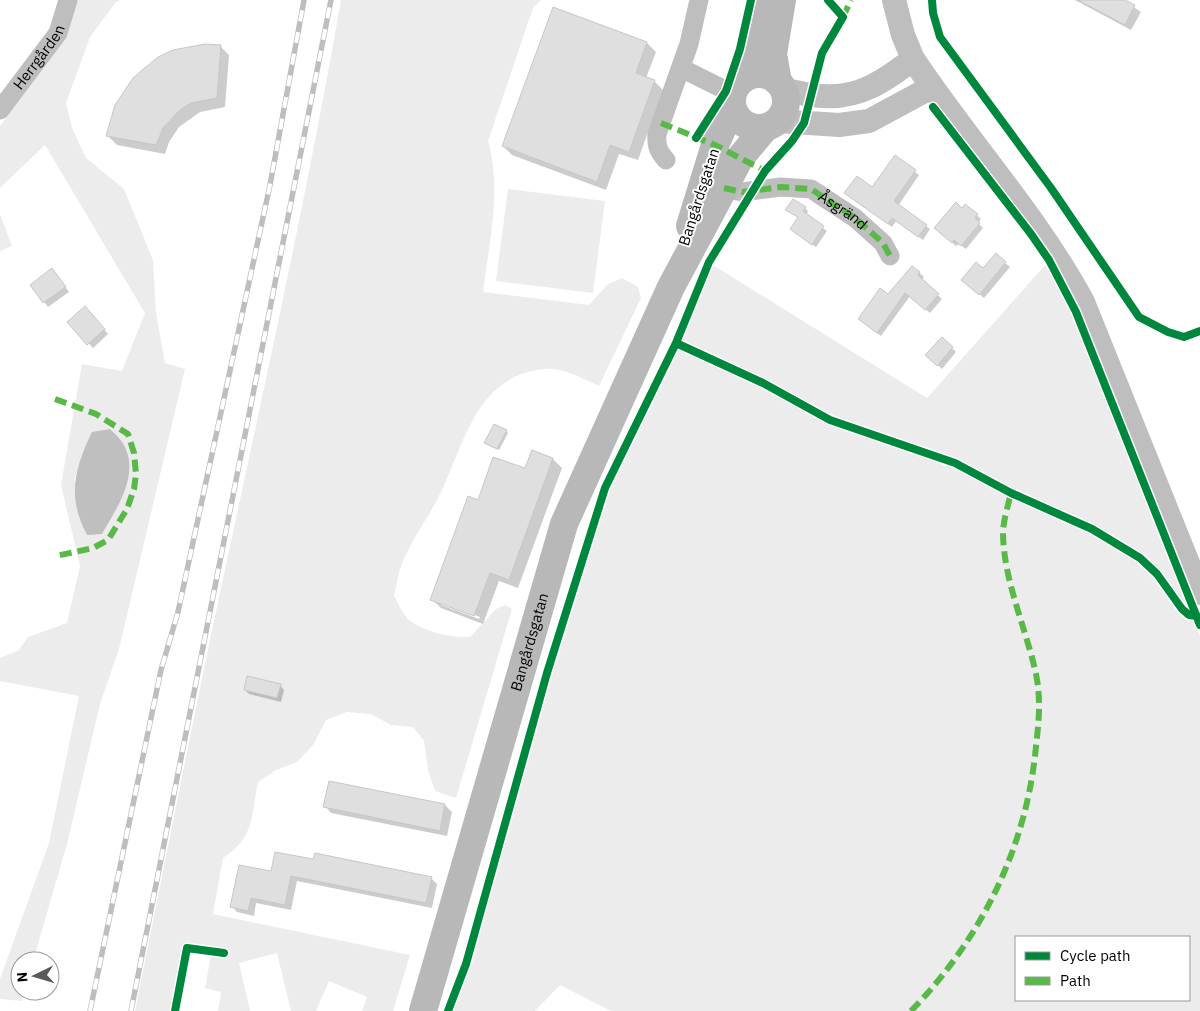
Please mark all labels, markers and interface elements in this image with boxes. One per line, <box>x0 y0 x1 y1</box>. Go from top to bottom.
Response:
street label: Herrgården <box>9 23 69 93</box>
street label: Bangårdsgatan <box>674 146 723 248</box>
street label: Åsgränd <box>815 186 871 233</box>
street label: Bangårdsgatan <box>506 591 553 693</box>
legend <box>1015 936 1190 1001</box>
text: Cycle path <box>1060 946 1131 965</box>
north arrow <box>10 951 60 1001</box>
text: N <box>13 971 31 983</box>
text: Path <box>1060 971 1091 990</box>

